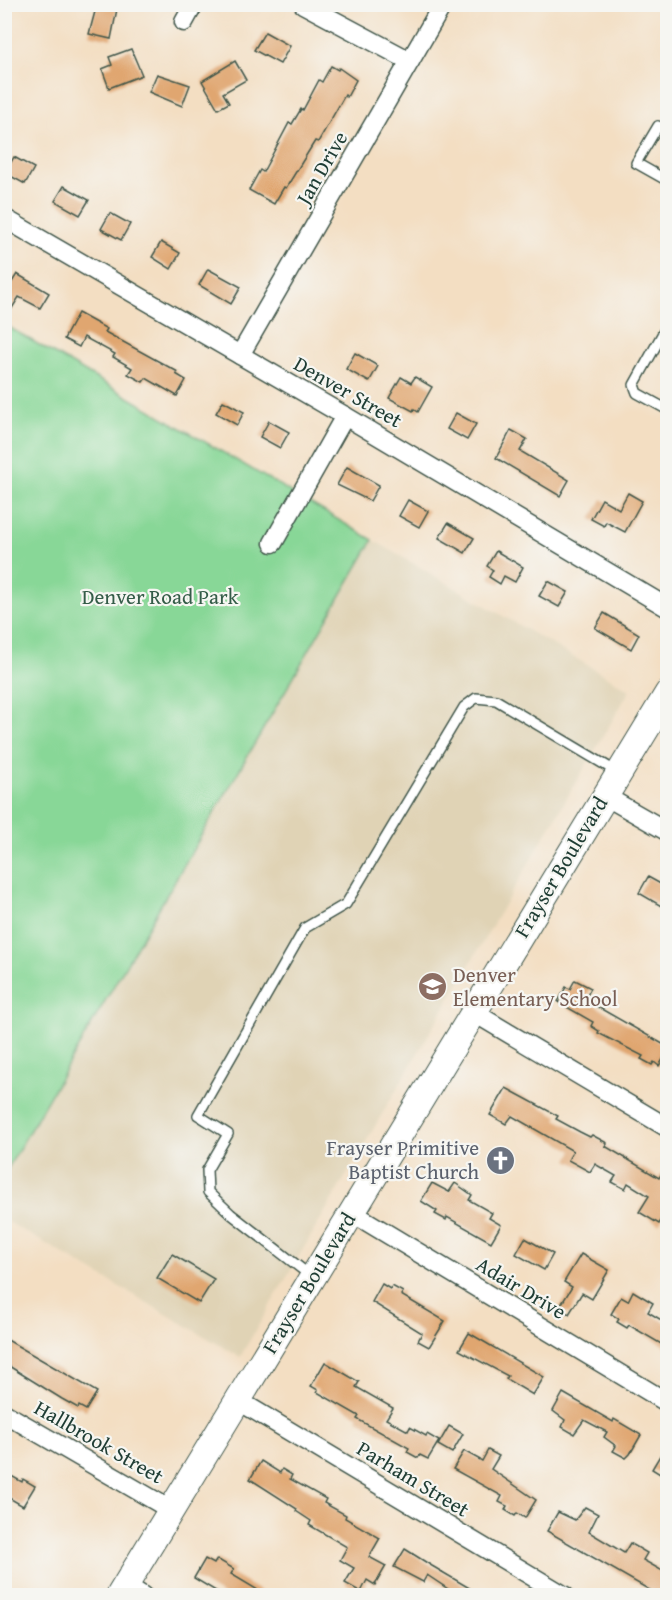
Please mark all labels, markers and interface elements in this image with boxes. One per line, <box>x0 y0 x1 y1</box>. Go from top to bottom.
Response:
street label: Jan Drive <box>287 125 355 213</box>
street label: Denver Street <box>288 348 409 435</box>
park label: Denver Road Park <box>82 581 239 612</box>
street label: Frayser Boulevard <box>506 790 615 943</box>
place label: Denver Elementary School <box>453 959 618 1014</box>
school or university icon: Denver Elementary School <box>416 971 448 1003</box>
place label: Frayser Primitive Baptist Church <box>326 1132 479 1187</box>
church icon: Frayser Primitive Baptist Church <box>484 1144 516 1176</box>
street label: Frayser Boulevard <box>254 1206 363 1359</box>
street label: Adair Drive <box>470 1248 572 1327</box>
street label: Hallbrook Street <box>29 1392 170 1491</box>
street label: Parham Street <box>351 1433 476 1525</box>

